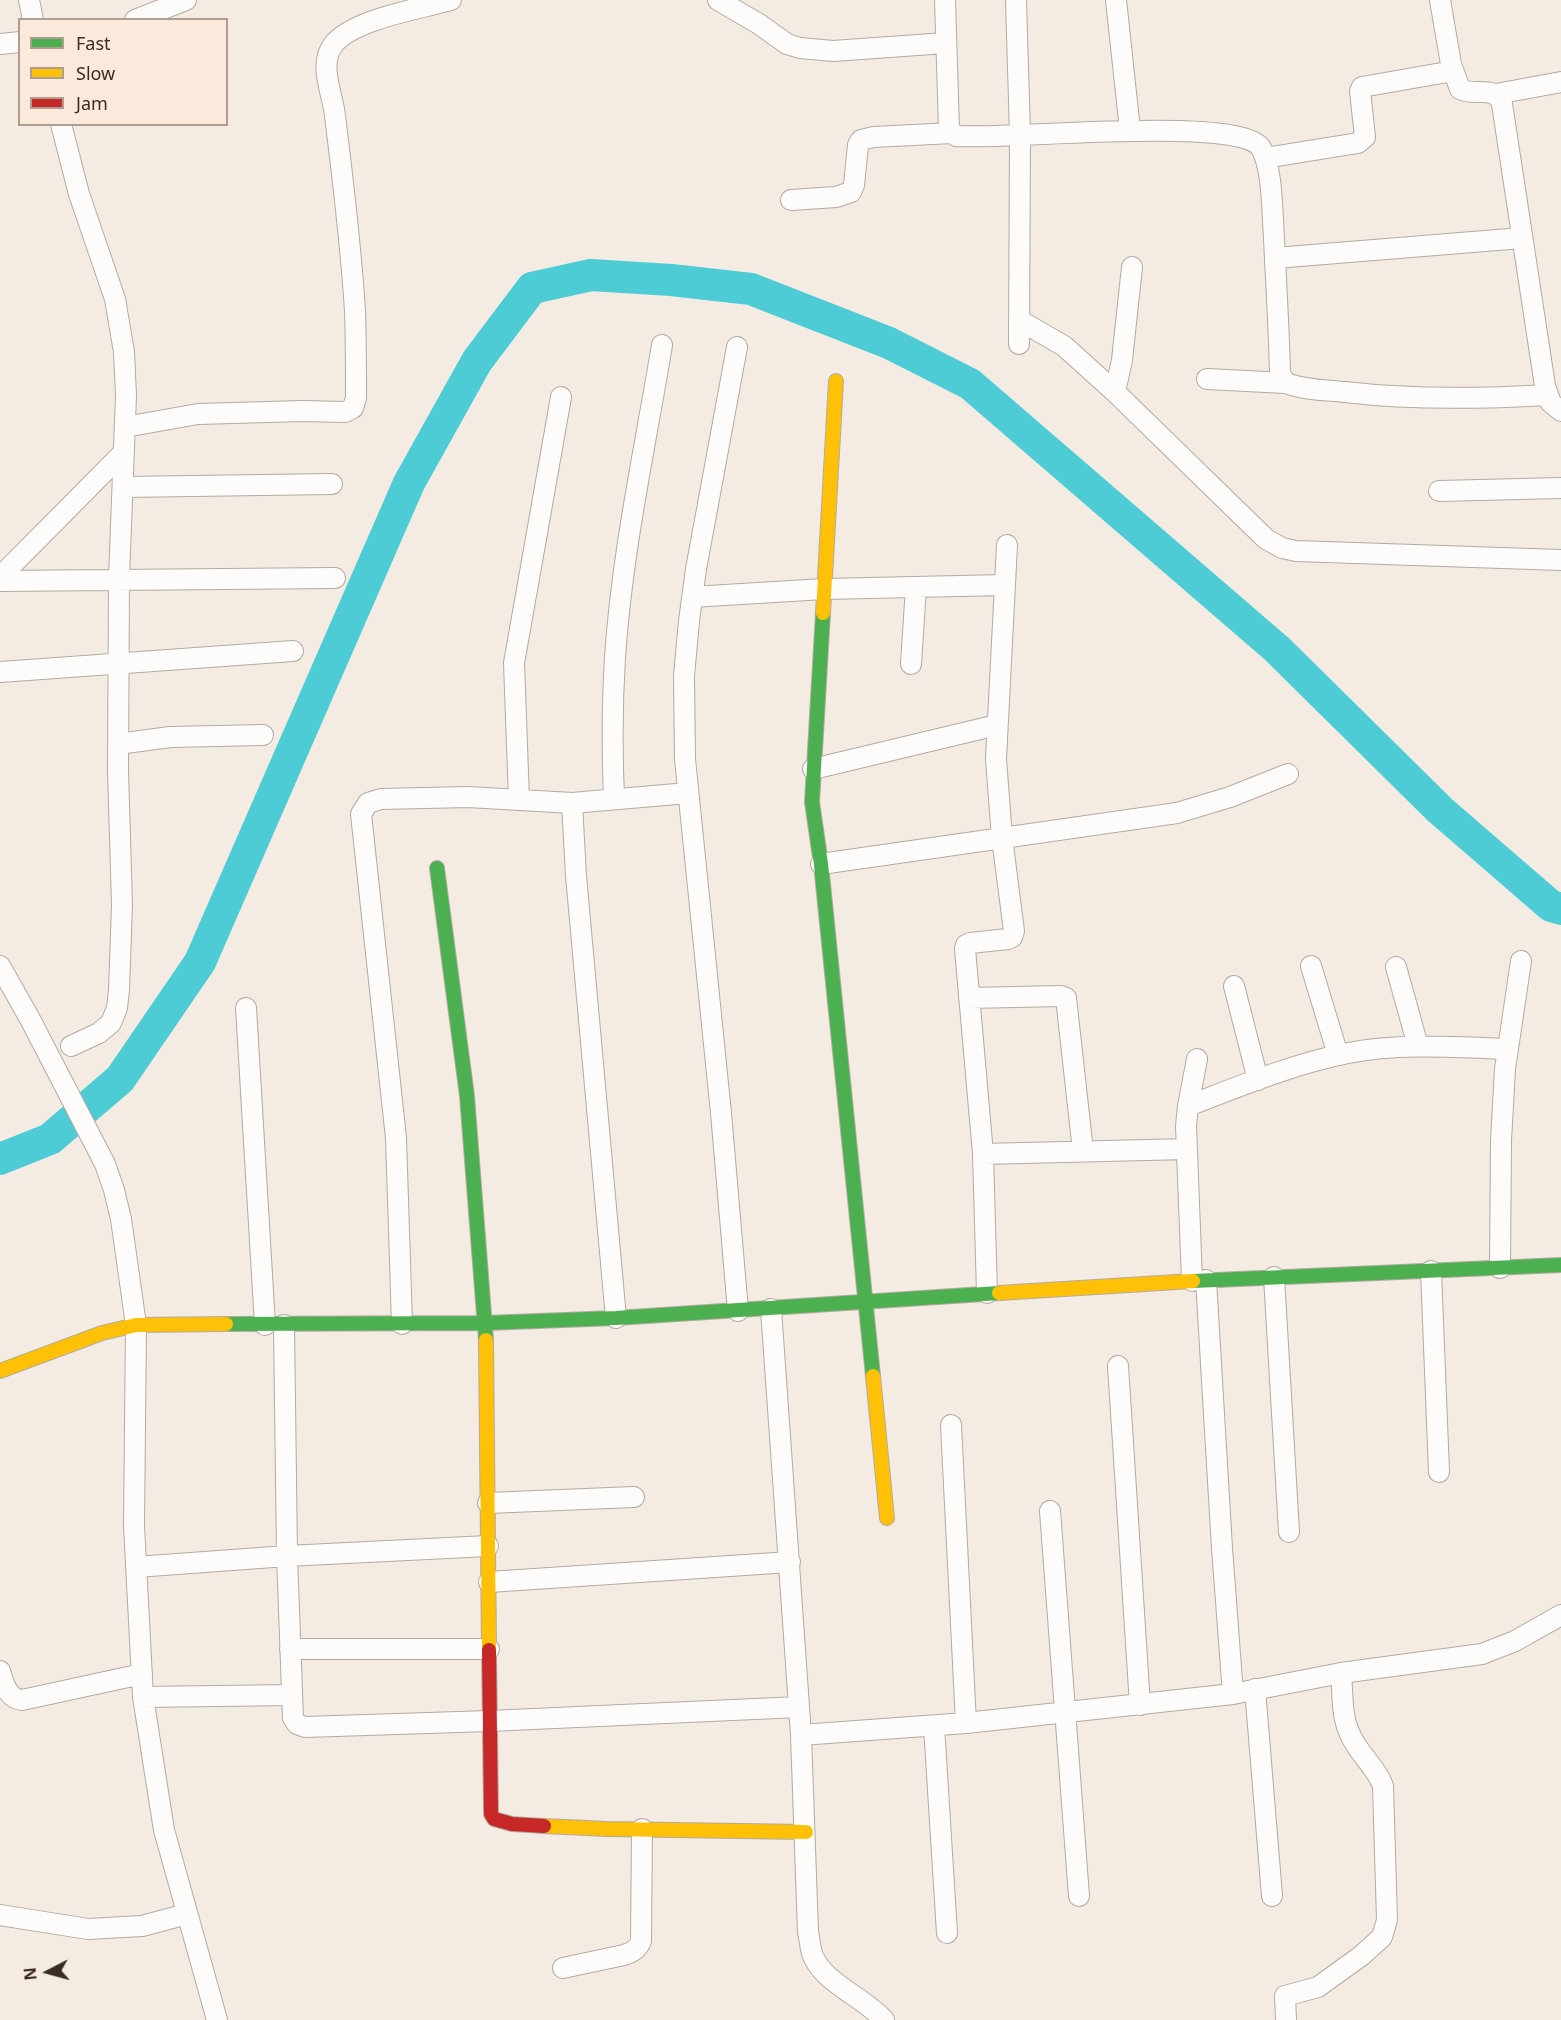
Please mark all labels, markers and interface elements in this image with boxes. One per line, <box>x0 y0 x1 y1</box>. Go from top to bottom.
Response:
legend <box>18 18 228 126</box>
text: Fast <box>76 31 111 55</box>
text: Slow <box>76 61 115 85</box>
text: Jam <box>76 91 108 115</box>
north arrow <box>18 1942 78 2002</box>
text: N <box>18 1966 42 1982</box>

